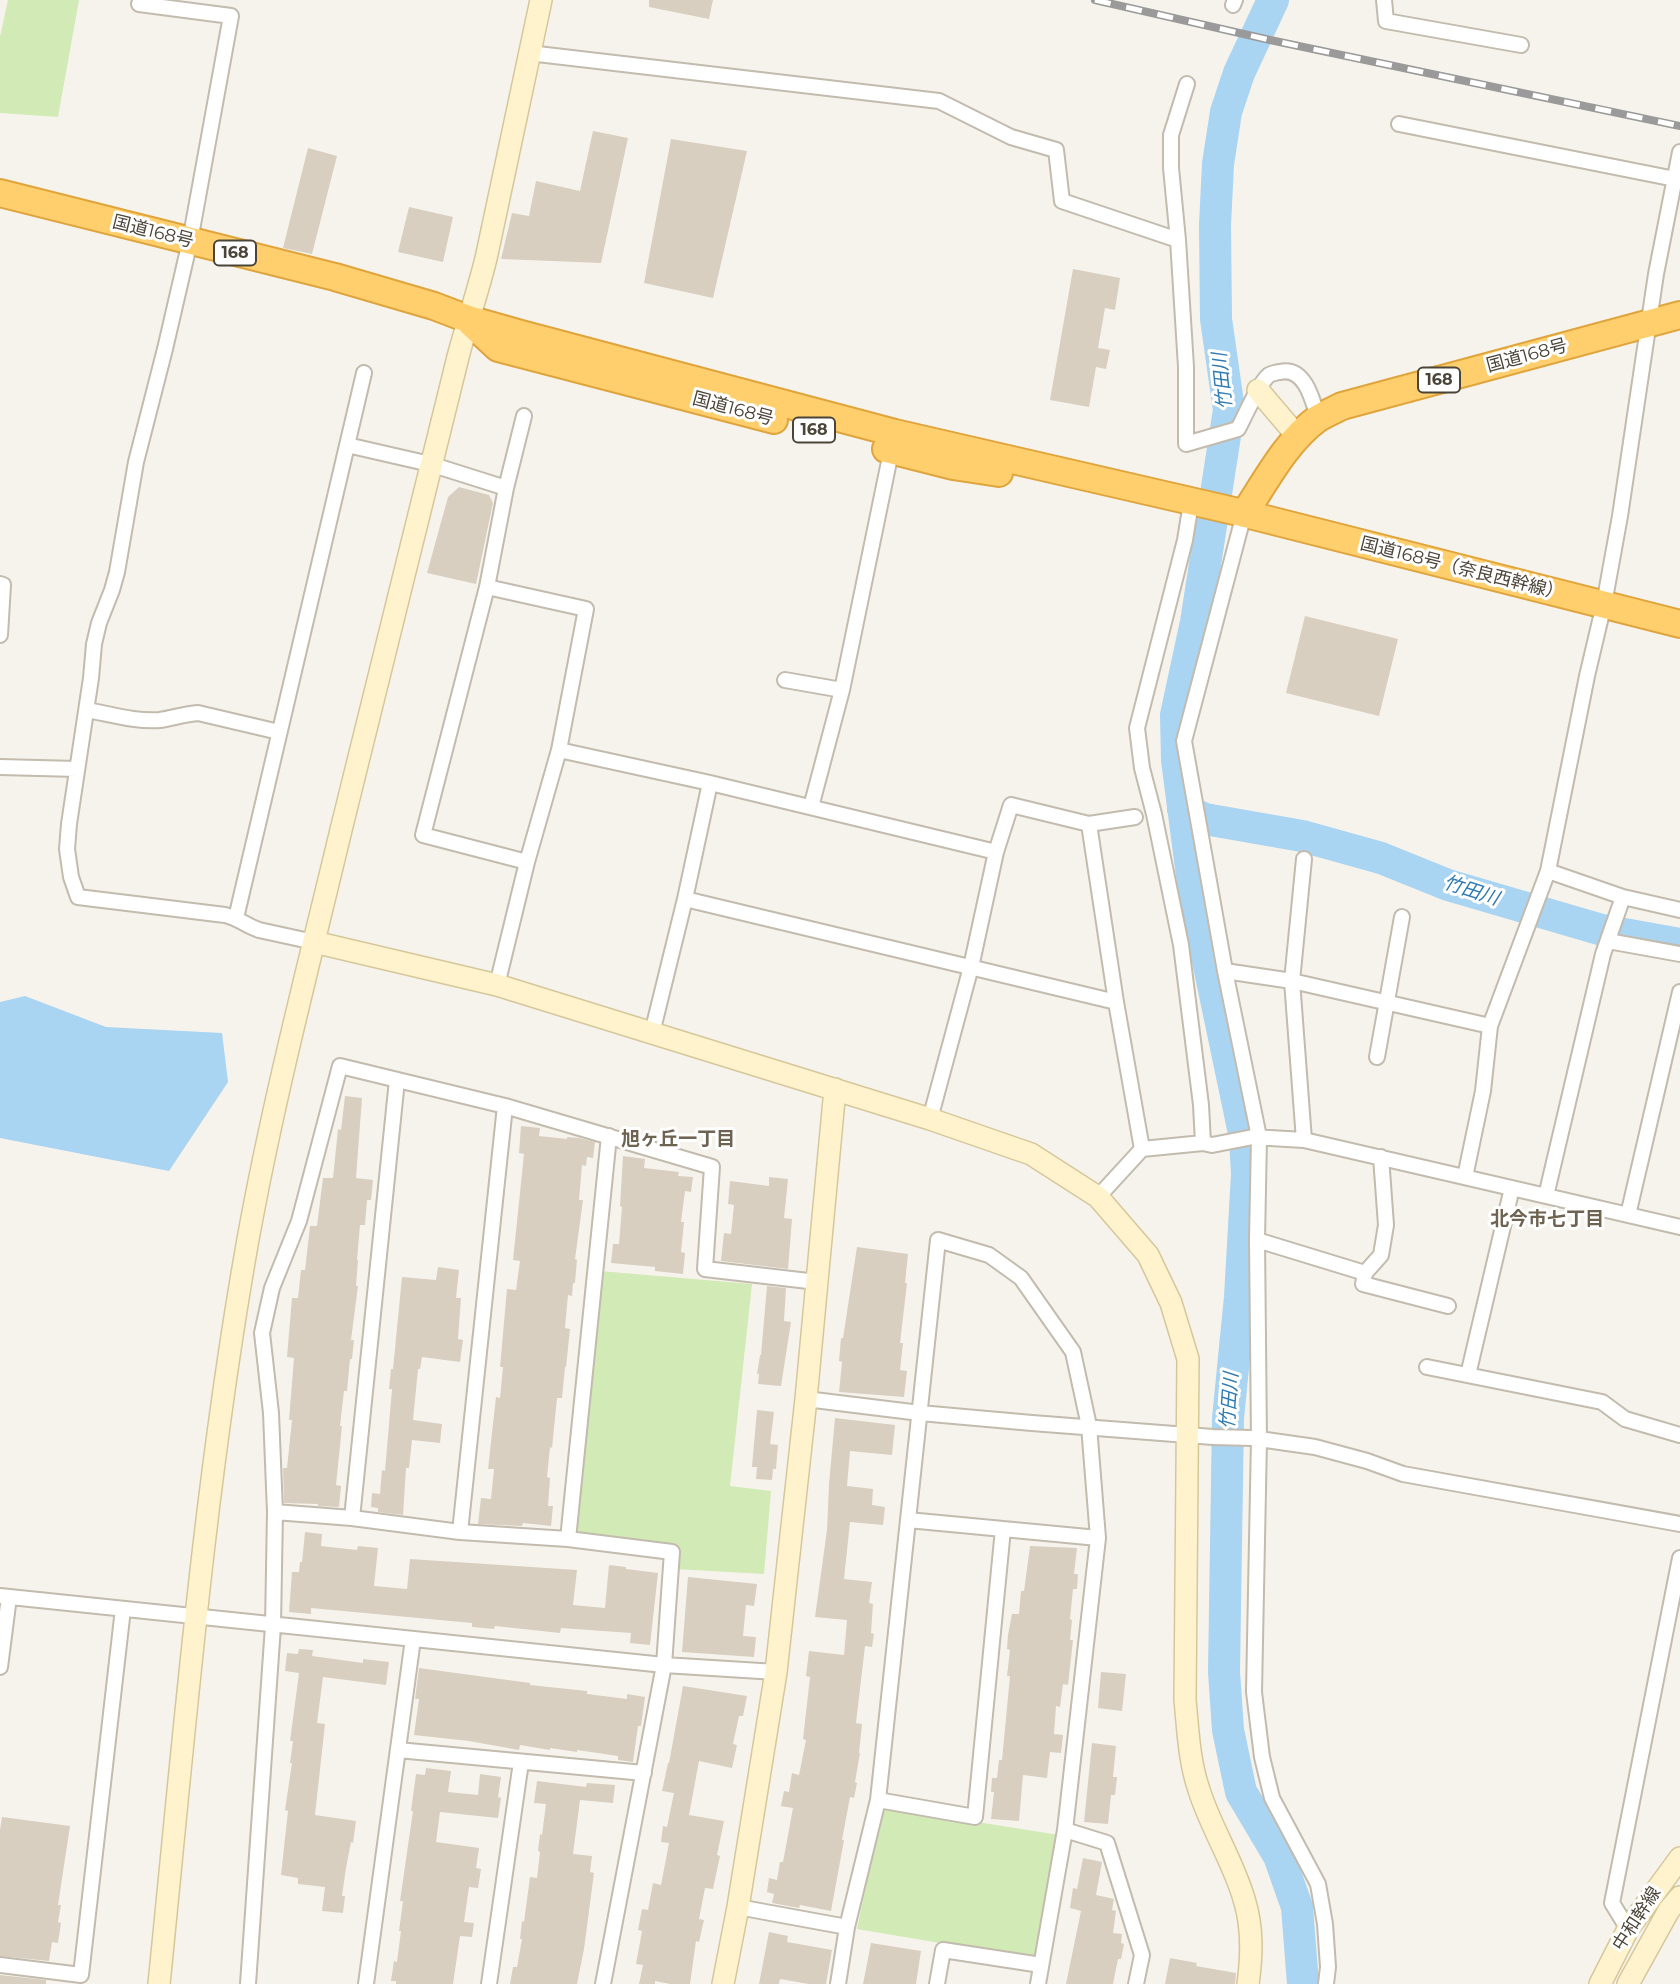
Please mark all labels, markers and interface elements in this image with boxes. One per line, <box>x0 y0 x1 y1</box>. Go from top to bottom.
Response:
street label: 国道168号 <box>110 211 196 253</box>
road number: 168 <box>214 241 256 266</box>
street label: 国道168号 <box>1484 335 1570 377</box>
water label: 竹田川 <box>1209 351 1237 411</box>
road number: 168 <box>1418 368 1460 392</box>
street label: 国道168号 <box>690 388 776 430</box>
road number: 168 <box>793 418 835 442</box>
street label: 国道168号（奈良西幹線） <box>1358 533 1566 605</box>
water label: 竹田川 <box>1440 871 1502 911</box>
district label: 旭ヶ丘一丁目 <box>621 1128 735 1150</box>
district label: 北今市七丁目 <box>1490 1208 1604 1230</box>
water label: 竹田川 <box>1217 1372 1243 1430</box>
street label: 中和幹線 <box>1608 1883 1666 1955</box>

